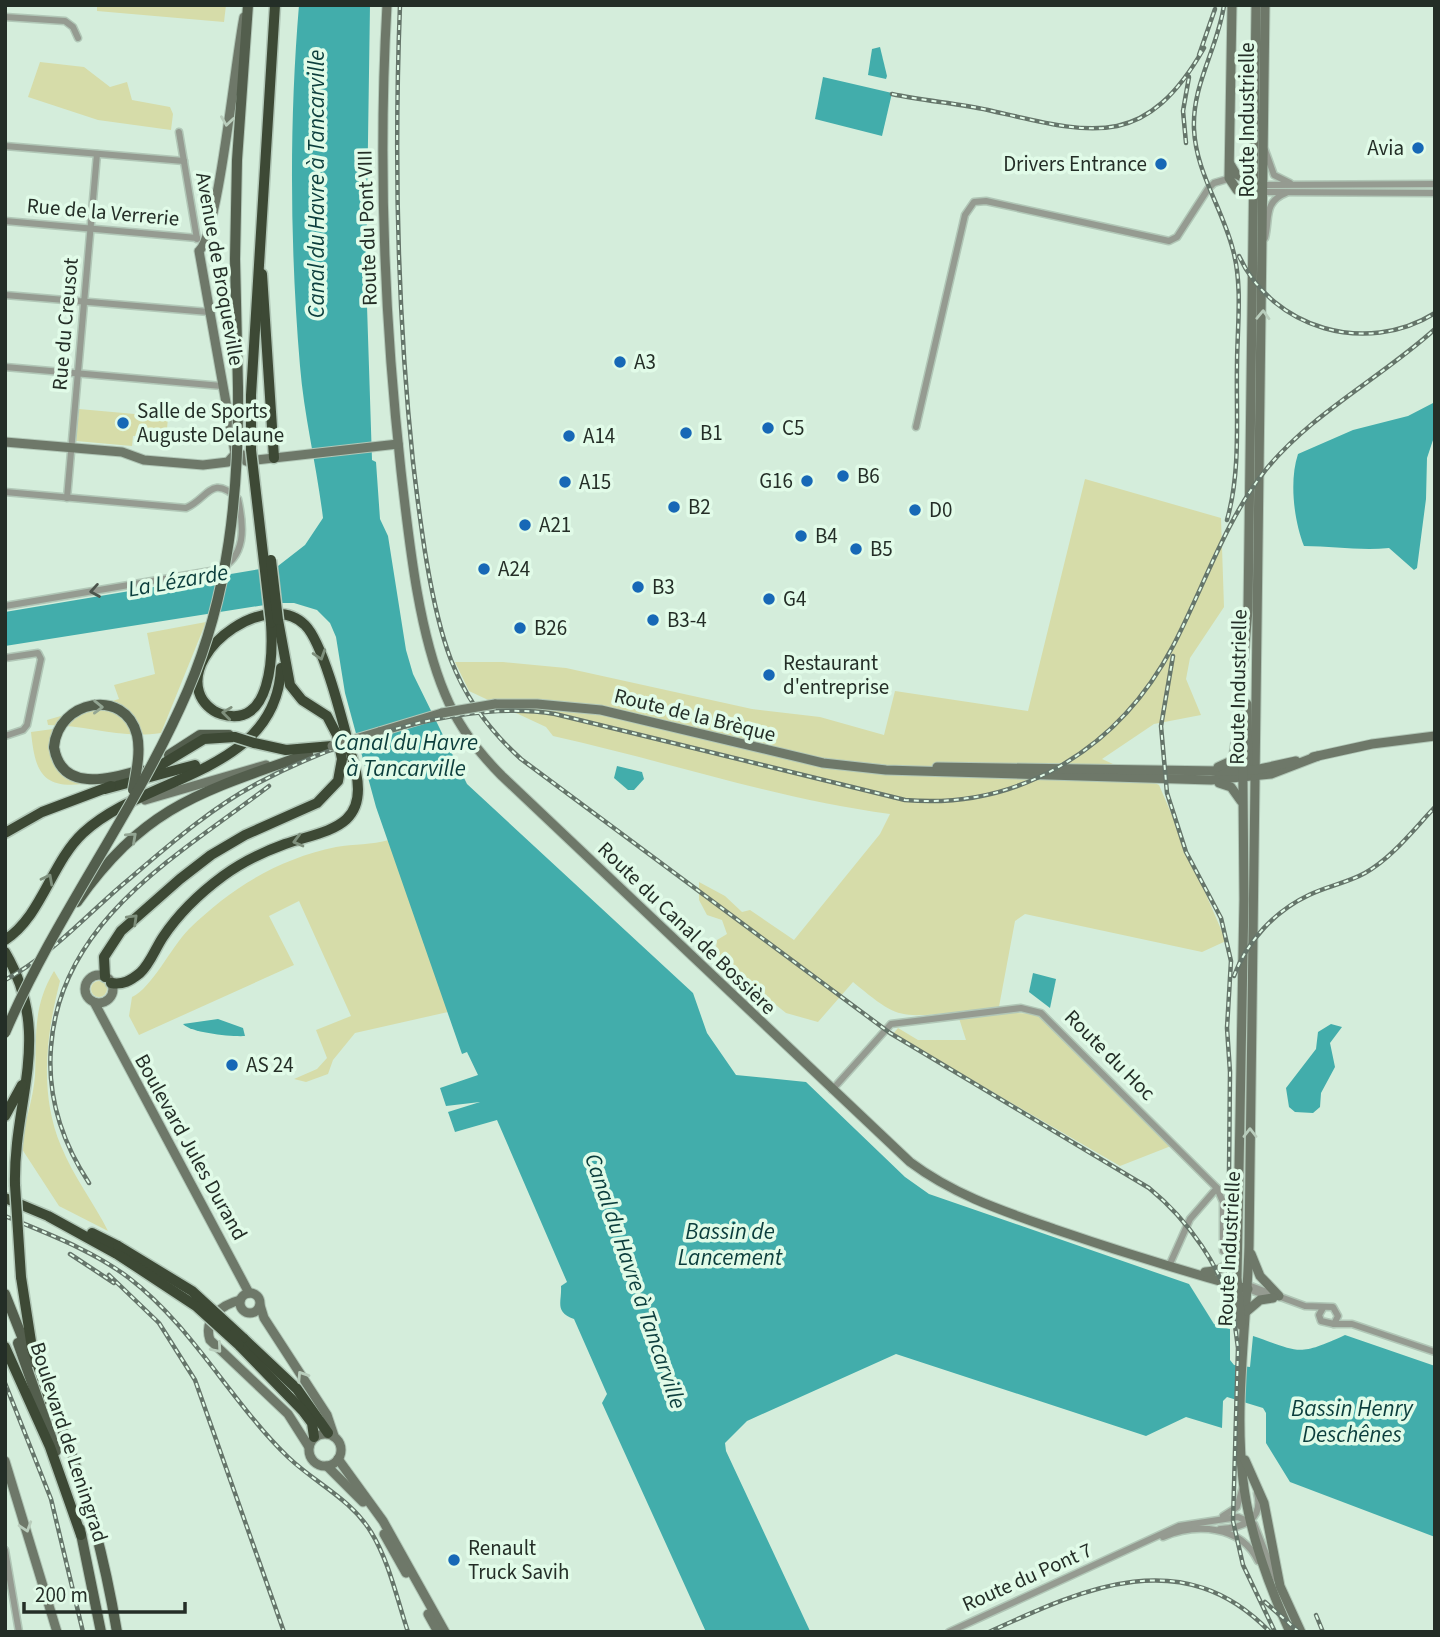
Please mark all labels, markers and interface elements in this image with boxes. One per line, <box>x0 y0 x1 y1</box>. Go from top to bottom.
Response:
street label: Route Industrielle <box>1232 42 1262 198</box>
water label: Canal du Havre à Tancarville <box>300 50 333 318</box>
one-way arrow <box>220 115 235 127</box>
place label: Avia <box>1367 133 1404 163</box>
marker: Avia <box>1410 140 1426 156</box>
street label: Route du Pont VIII <box>349 149 385 307</box>
place label: Drivers Entrance <box>1003 149 1147 179</box>
marker: Drivers Entrance <box>1153 156 1169 172</box>
street label: Avenue de Broqueville <box>188 170 252 368</box>
street label: Rue de la Verrerie <box>25 190 181 234</box>
street label: Rue du Creusot <box>44 256 86 392</box>
one-way arrow <box>1255 309 1270 320</box>
place label: A3 <box>634 347 656 377</box>
marker: A3 <box>612 354 628 370</box>
place label: Salle de Sports Auguste Delaune <box>137 396 284 450</box>
place label: C5 <box>782 413 804 443</box>
marker: Salle de Sports Auguste Delaune <box>115 415 131 431</box>
place label: B1 <box>700 418 723 448</box>
marker: C5 <box>760 420 776 436</box>
place label: A14 <box>583 421 615 451</box>
marker: B1 <box>678 425 694 441</box>
marker: A14 <box>561 428 577 444</box>
place label: B6 <box>857 461 880 491</box>
place label: G16 <box>759 466 793 496</box>
place label: A15 <box>579 467 611 497</box>
marker: B6 <box>835 468 851 484</box>
marker: G16 <box>799 473 815 489</box>
marker: A15 <box>557 474 573 490</box>
place label: B2 <box>688 492 711 522</box>
place label: D0 <box>929 495 952 525</box>
marker: B2 <box>666 499 682 515</box>
marker: D0 <box>907 502 923 518</box>
place label: A21 <box>539 510 571 540</box>
marker: A21 <box>517 517 533 533</box>
place label: B4 <box>815 521 838 551</box>
marker: B4 <box>793 528 809 544</box>
place label: B5 <box>870 534 893 564</box>
marker: B5 <box>848 541 864 557</box>
place label: A24 <box>498 554 530 584</box>
water label: La Lézarde <box>125 555 231 606</box>
marker: A24 <box>476 561 492 577</box>
place label: B3 <box>652 572 675 602</box>
marker: B3 <box>630 579 646 595</box>
one-way arrow <box>89 583 101 598</box>
place label: G4 <box>783 584 806 614</box>
marker: G4 <box>761 591 777 607</box>
place label: B3-4 <box>667 605 707 635</box>
street label: Route Industrielle <box>1222 609 1254 765</box>
marker: B3-4 <box>645 612 661 628</box>
place label: B26 <box>534 613 567 643</box>
marker: B26 <box>512 620 528 636</box>
one-way arrow <box>312 648 326 660</box>
place label: Restaurant d'entreprise <box>783 648 889 702</box>
marker: Restaurant d'entreprise <box>761 667 777 683</box>
street label: Route de la Brèque <box>611 680 779 750</box>
one-way arrow <box>93 699 104 714</box>
one-way arrow <box>221 706 232 721</box>
water label: Canal du Havre à Tancarville <box>334 726 478 785</box>
one-way arrow <box>124 833 137 845</box>
one-way arrow <box>292 833 304 847</box>
street label: Route du Canal de Bossière <box>591 835 783 1021</box>
one-way arrow <box>40 874 54 886</box>
one-way arrow <box>125 915 138 928</box>
street label: Route du Hoc <box>1058 1003 1163 1108</box>
street label: Boulevard Jules Durand <box>127 1048 255 1246</box>
place label: AS 24 <box>246 1050 294 1080</box>
marker: AS 24 <box>224 1057 240 1073</box>
one-way arrow <box>1242 1127 1258 1137</box>
water label: Canal du Havre à Tancarville <box>576 1149 695 1413</box>
street label: Route Industrielle <box>1210 1171 1248 1327</box>
water label: Bassin de Lancement <box>678 1215 783 1274</box>
street label: Boulevard de Leningrad <box>23 1338 115 1546</box>
one-way arrow <box>209 1340 221 1353</box>
one-way arrow <box>297 1371 310 1384</box>
water label: Bassin Henry Deschênes <box>1291 1392 1415 1451</box>
one-way arrow <box>17 1520 32 1532</box>
place label: Renault Truck Savih <box>468 1533 569 1587</box>
street label: Route du Pont 7 <box>957 1535 1097 1619</box>
marker: Renault Truck Savih <box>446 1552 462 1568</box>
scale bar <box>24 1570 186 1614</box>
text: 200 m <box>35 1580 88 1610</box>

